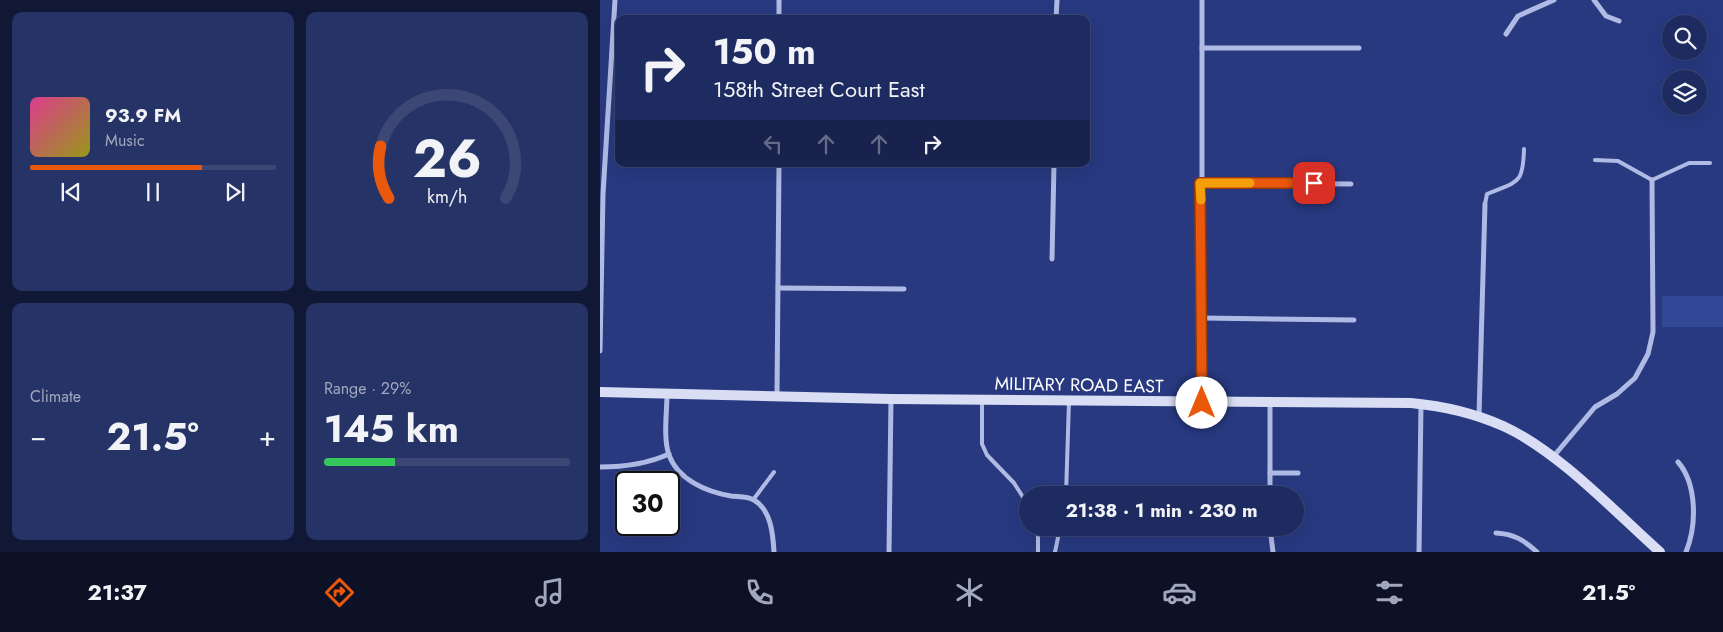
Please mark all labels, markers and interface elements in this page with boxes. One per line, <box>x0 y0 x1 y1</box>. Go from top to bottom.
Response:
map controls <box>1662 15 1707 115</box>
button: search <box>1662 15 1707 60</box>
text: 150 m <box>713 27 816 77</box>
icon: right <box>630 35 695 100</box>
button: layers <box>1662 70 1707 115</box>
text: 158th Street Court East <box>713 73 925 105</box>
text: 93.9 FM <box>105 102 181 129</box>
text: 26 <box>413 121 481 197</box>
text: Music <box>105 129 145 152</box>
icon: left <box>759 130 787 158</box>
icon: ahead <box>812 130 840 158</box>
icon: ahead <box>865 130 893 158</box>
icon: right <box>918 130 946 158</box>
pin <box>1293 162 1335 204</box>
icon: arrive <box>1300 169 1328 197</box>
icon: previous <box>57 178 85 206</box>
icon: pause <box>139 178 167 206</box>
icon: next <box>221 178 249 206</box>
text: km/h <box>427 184 467 210</box>
street label: MILITARY ROAD EAST <box>994 371 1164 399</box>
position arrow <box>1175 376 1227 428</box>
text: Range · 29% <box>324 377 411 400</box>
text: Climate <box>30 385 81 408</box>
text: 145 km <box>324 401 459 456</box>
text: 21.5° <box>106 409 199 464</box>
text: − <box>30 416 47 457</box>
text: + <box>259 416 276 457</box>
speed limit sign: 30 <box>615 471 680 536</box>
text: 21:38 · 1 min · 230 m <box>1065 497 1258 524</box>
icon: directions <box>322 575 357 610</box>
icon: music <box>532 575 567 610</box>
icon: phone <box>742 575 777 610</box>
icon: climate <box>952 575 987 610</box>
icon: car <box>1162 575 1197 610</box>
icon: filters <box>1372 575 1407 610</box>
text: 21:37 <box>88 576 147 608</box>
text: 21.5° <box>1582 576 1635 608</box>

